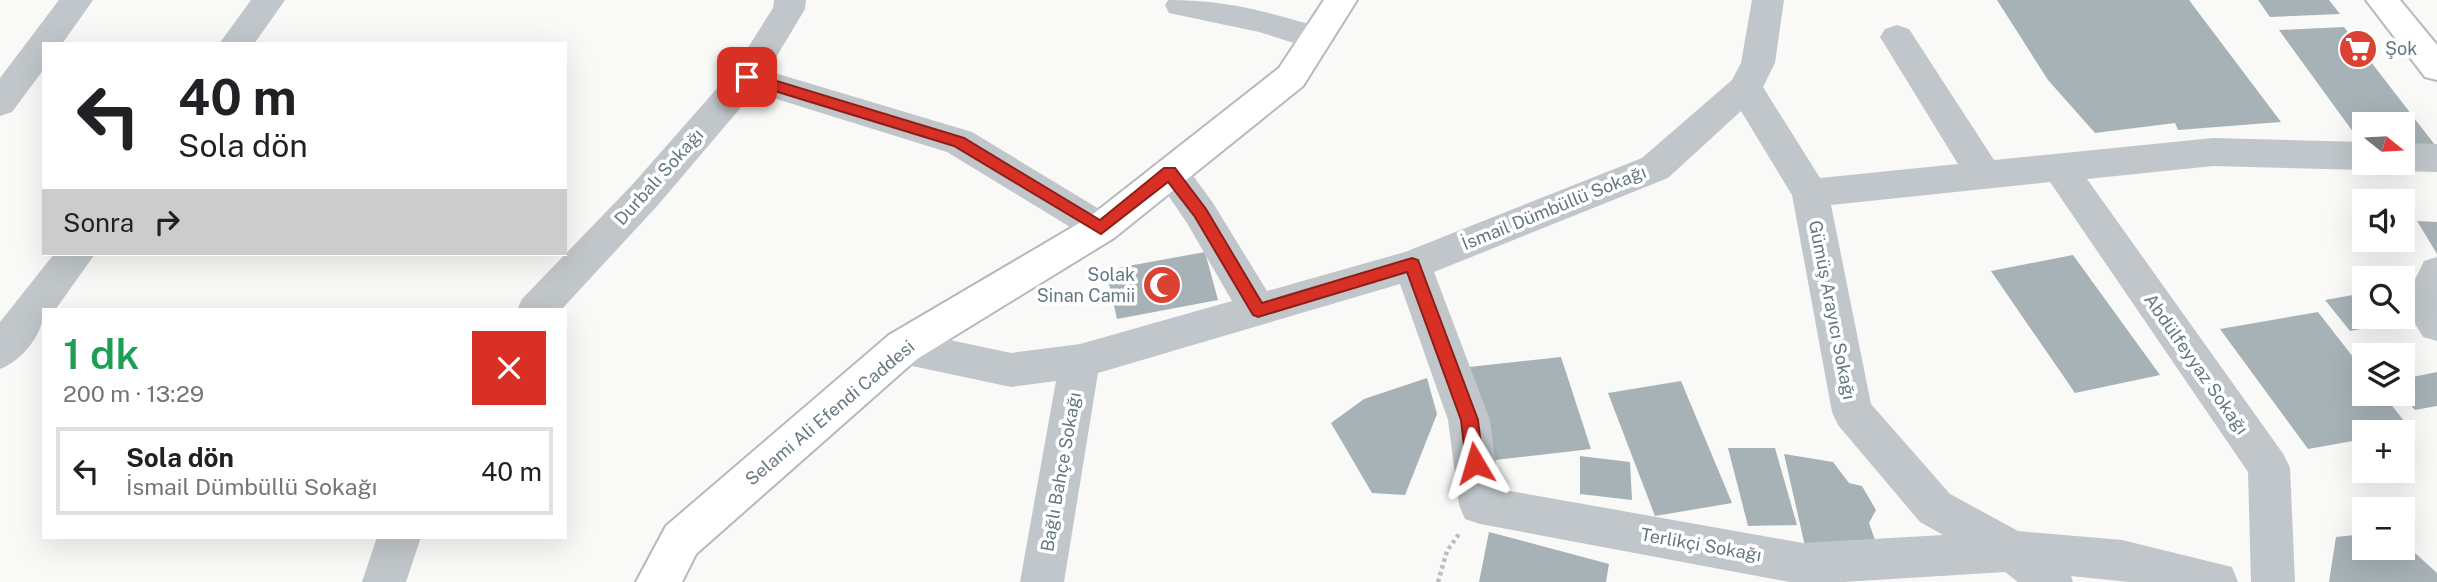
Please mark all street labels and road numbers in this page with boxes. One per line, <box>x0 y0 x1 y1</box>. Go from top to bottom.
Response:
street label: Durbalı Sokağı <box>610 124 707 229</box>
street label: İsmail Dümbüllü Sokağı <box>1458 160 1649 254</box>
street label: Gümüş Arayıcı Sokağı <box>1805 218 1860 401</box>
street label: Abdülfeyyaz Sokağı <box>2140 289 2253 438</box>
street label: Selami Ali Efendi Caddesi <box>741 336 919 490</box>
street label: Bağlı Bahçe Sokağı <box>1036 391 1085 553</box>
street label: Terlikçi Sokağı <box>1639 524 1763 565</box>

